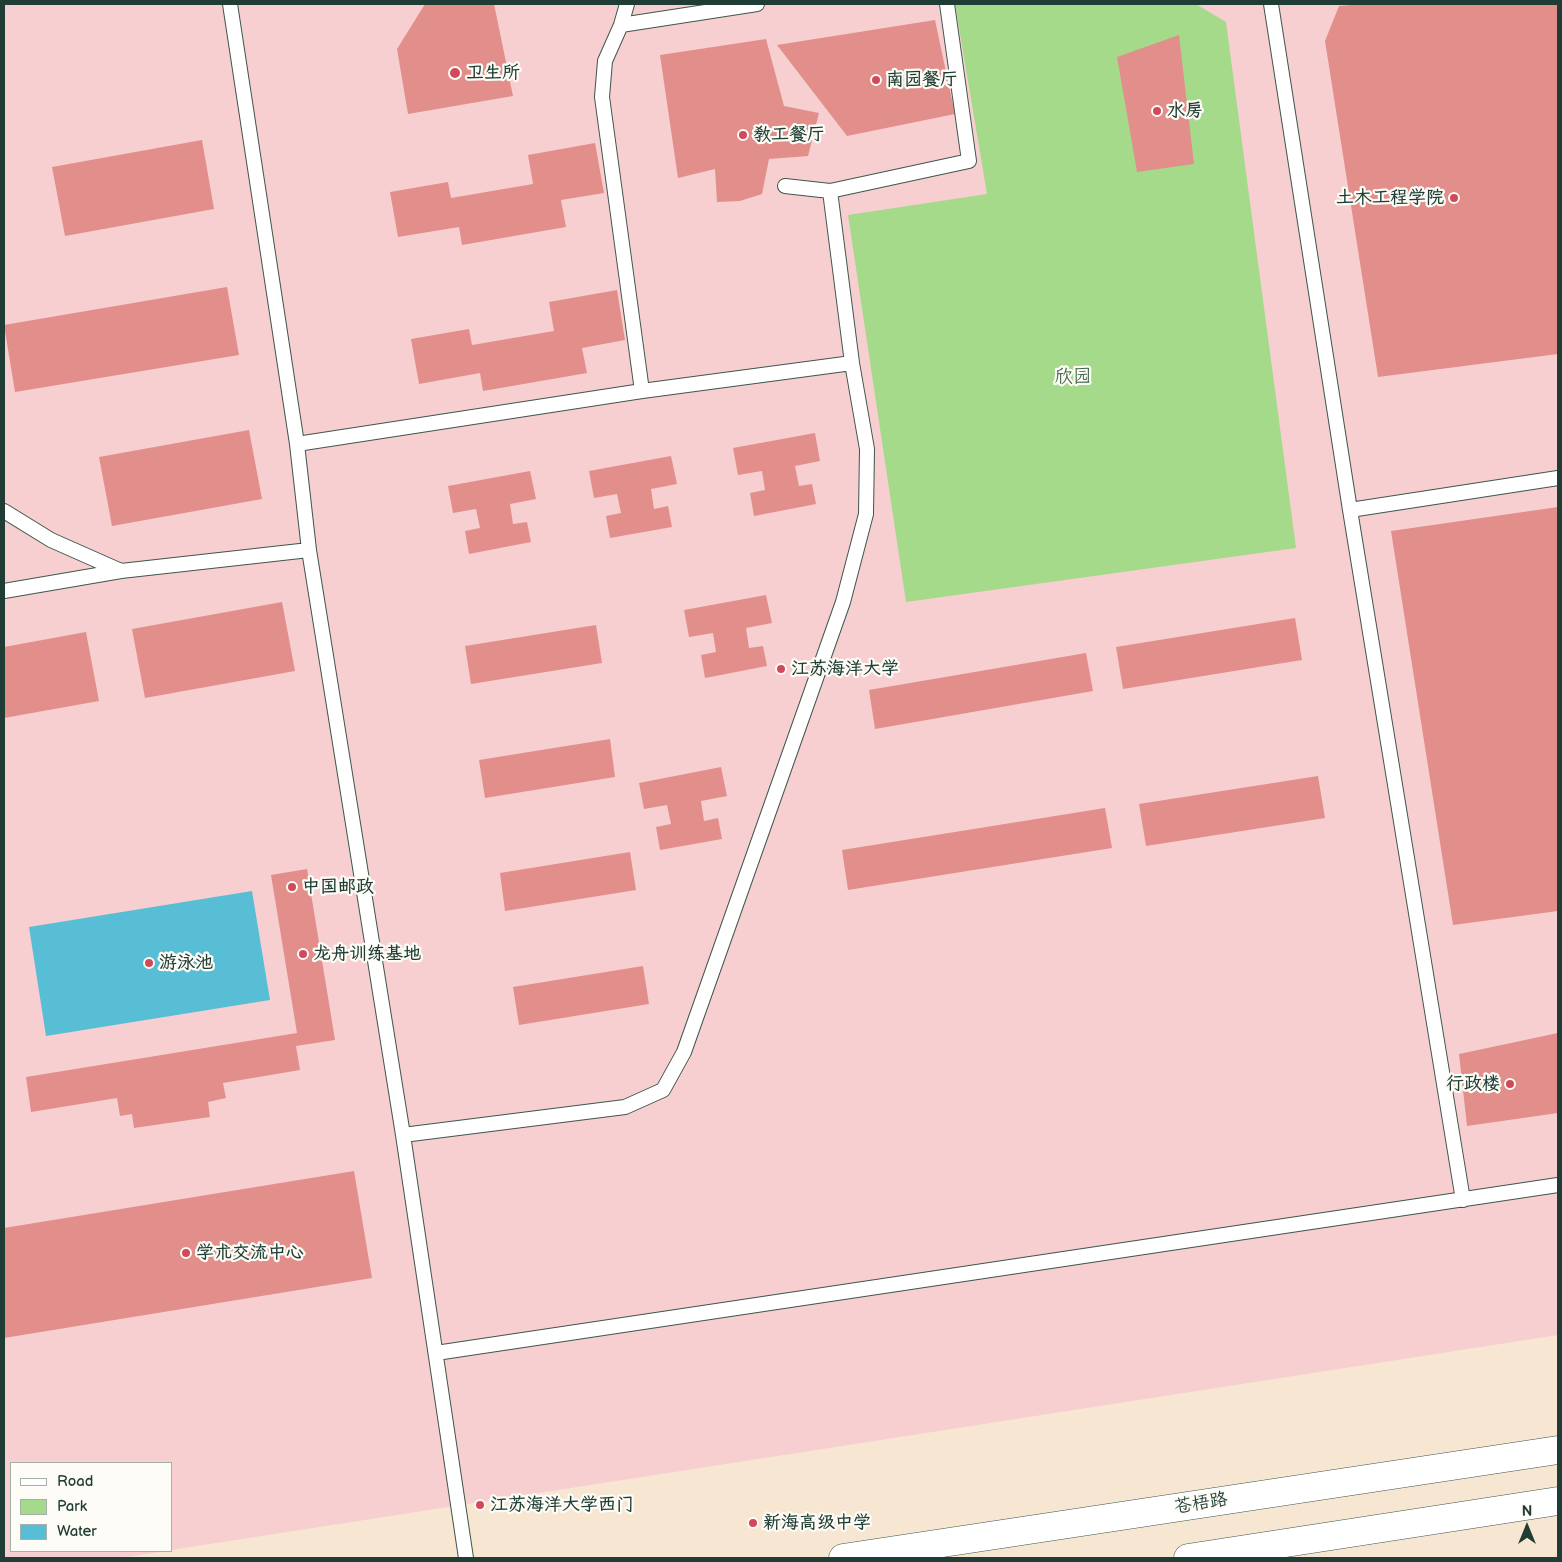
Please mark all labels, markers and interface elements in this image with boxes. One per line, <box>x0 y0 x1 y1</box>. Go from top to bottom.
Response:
place label: 卫生所 <box>466 62 520 84</box>
marker: 卫生所 <box>448 66 462 80</box>
place label: 南园餐厅 <box>886 69 958 91</box>
marker: 南园餐厅 <box>870 74 882 86</box>
place label: 水房 <box>1167 100 1203 122</box>
marker: 水房 <box>1151 105 1163 117</box>
place label: 教工餐厅 <box>753 124 825 146</box>
marker: 教工餐厅 <box>737 129 749 141</box>
place label: 土木工程学院 <box>1336 187 1444 209</box>
marker: 土木工程学院 <box>1448 192 1460 204</box>
park label: 欣园 <box>1055 366 1091 388</box>
place label: 江苏海洋大学 <box>791 658 899 680</box>
marker: 江苏海洋大学 <box>775 663 787 675</box>
place label: 中国邮政 <box>302 876 374 898</box>
marker: 中国邮政 <box>286 881 298 893</box>
place label: 龙舟训练基地 <box>313 943 421 965</box>
marker: 龙舟训练基地 <box>297 948 309 960</box>
place label: 游泳池 <box>159 952 213 974</box>
marker: 游泳池 <box>143 957 155 969</box>
place label: 行政楼 <box>1446 1073 1500 1095</box>
marker: 行政楼 <box>1504 1078 1516 1090</box>
place label: 学术交流中心 <box>196 1242 304 1264</box>
marker: 学术交流中心 <box>180 1247 192 1259</box>
legend <box>10 1462 172 1552</box>
text: Road <box>57 1472 93 1491</box>
street label: 苍梧路 <box>1173 1489 1229 1519</box>
place label: 江苏海洋大学西门 <box>490 1494 634 1516</box>
text: Park <box>57 1497 87 1516</box>
marker: 江苏海洋大学西门 <box>474 1499 486 1511</box>
north arrow <box>1502 1502 1552 1552</box>
text: N <box>1522 1503 1532 1520</box>
place label: 新海高级中学 <box>763 1512 871 1534</box>
marker: 新海高级中学 <box>747 1517 759 1529</box>
text: Water <box>57 1522 97 1541</box>

